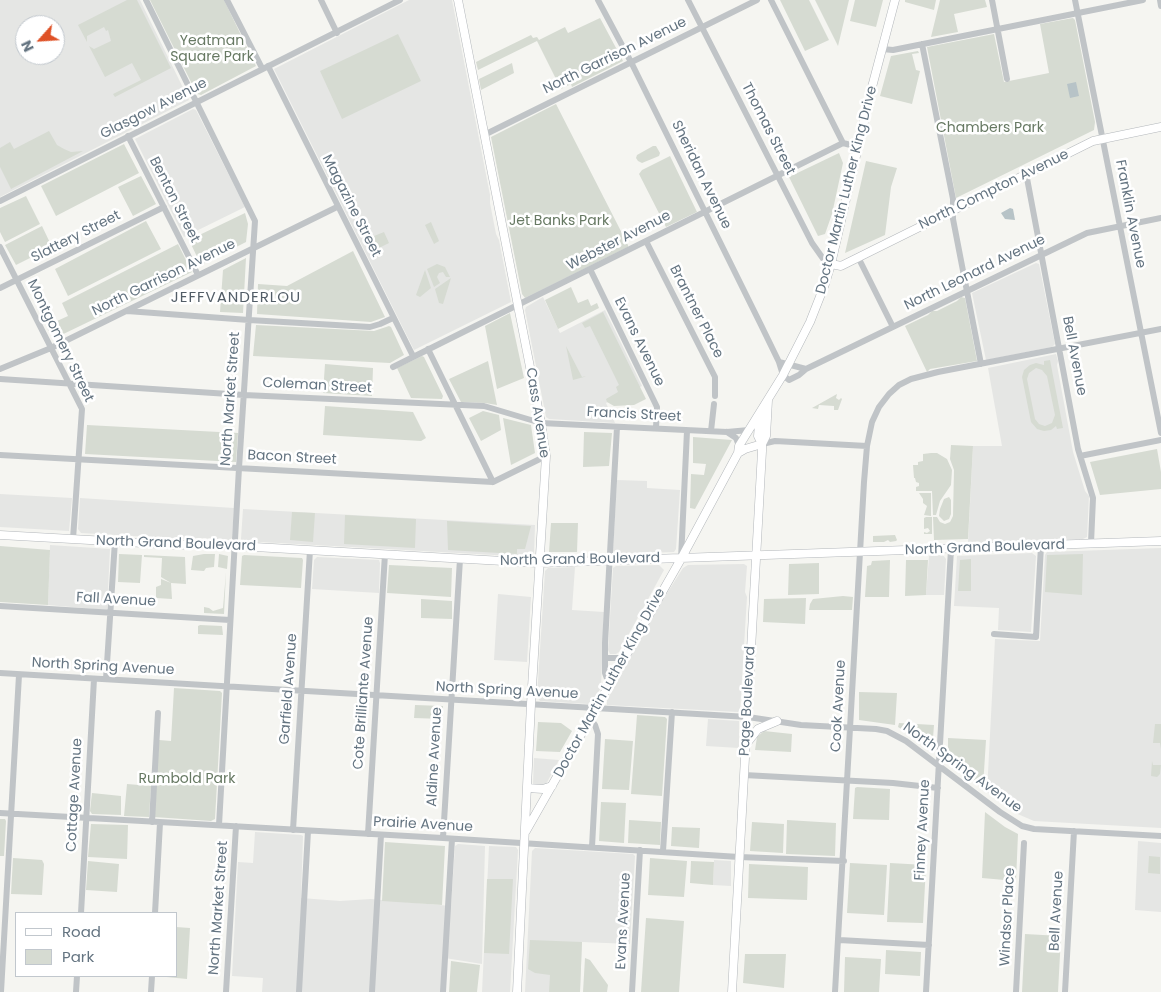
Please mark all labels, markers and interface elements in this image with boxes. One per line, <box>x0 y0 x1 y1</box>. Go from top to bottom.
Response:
street label: North Garrison Avenue <box>540 14 690 98</box>
north arrow <box>15 15 65 65</box>
park label: Yeatman Square Park <box>170 33 254 65</box>
text: N <box>16 37 39 55</box>
street label: Glasgow Avenue <box>98 75 210 143</box>
street label: Thomas Street <box>737 80 799 178</box>
street label: Doctor Martin Luther King Drive <box>813 84 881 296</box>
street label: Sheridan Avenue <box>667 118 735 232</box>
park label: Chambers Park <box>936 120 1044 136</box>
street label: North Compton Avenue <box>916 146 1072 234</box>
street label: Magazine Street <box>318 152 384 260</box>
street label: Benton Street <box>145 154 203 246</box>
street label: Franklin Avenue <box>1111 158 1149 270</box>
street label: Slattery Street <box>29 207 123 267</box>
street label: Webster Avenue <box>564 208 674 274</box>
park label: Jet Banks Park <box>509 213 609 229</box>
street label: North Leonard Avenue <box>902 231 1048 315</box>
street label: North Garrison Avenue <box>89 236 239 320</box>
street label: Brantner Place <box>665 263 727 361</box>
street label: Montgomery Street <box>23 277 97 405</box>
district label: JEFFVANDERLOU <box>169 289 303 307</box>
street label: Evans Avenue <box>610 295 668 389</box>
street label: Bell Avenue <box>1058 315 1090 397</box>
street label: North Market Street <box>218 331 244 467</box>
street label: Cass Avenue <box>522 367 552 459</box>
street label: Coleman Street <box>262 375 372 397</box>
street label: Francis Street <box>586 404 682 426</box>
street label: Bacon Street <box>247 447 337 469</box>
street label: North Grand Boulevard <box>96 533 256 555</box>
street label: North Grand Boulevard <box>905 537 1065 559</box>
street label: North Grand Boulevard <box>500 550 660 570</box>
street label: Doctor Martin Luther King Drive <box>551 585 669 781</box>
street label: Fall Avenue <box>76 590 156 610</box>
street label: Cote Brilliante Avenue <box>350 616 378 770</box>
street label: Garfield Avenue <box>277 633 301 745</box>
street label: Page Boulevard <box>737 646 759 756</box>
street label: North Spring Avenue <box>31 655 175 679</box>
street label: Cook Avenue <box>828 660 850 752</box>
street label: North Spring Avenue <box>435 679 579 703</box>
street label: Aldine Avenue <box>424 707 446 807</box>
street label: North Spring Avenue <box>899 719 1025 817</box>
street label: Cottage Avenue <box>64 738 86 852</box>
park label: Rumbold Park <box>139 771 235 787</box>
street label: Finney Avenue <box>912 779 934 881</box>
street label: Prairie Avenue <box>373 814 473 836</box>
street label: North Market Street <box>206 840 232 976</box>
street label: Windsor Place <box>997 867 1019 967</box>
street label: Bell Avenue <box>1047 870 1067 952</box>
street label: Evans Avenue <box>613 872 635 970</box>
legend <box>15 912 178 977</box>
text: Road <box>62 921 101 942</box>
text: Park <box>62 946 94 967</box>

